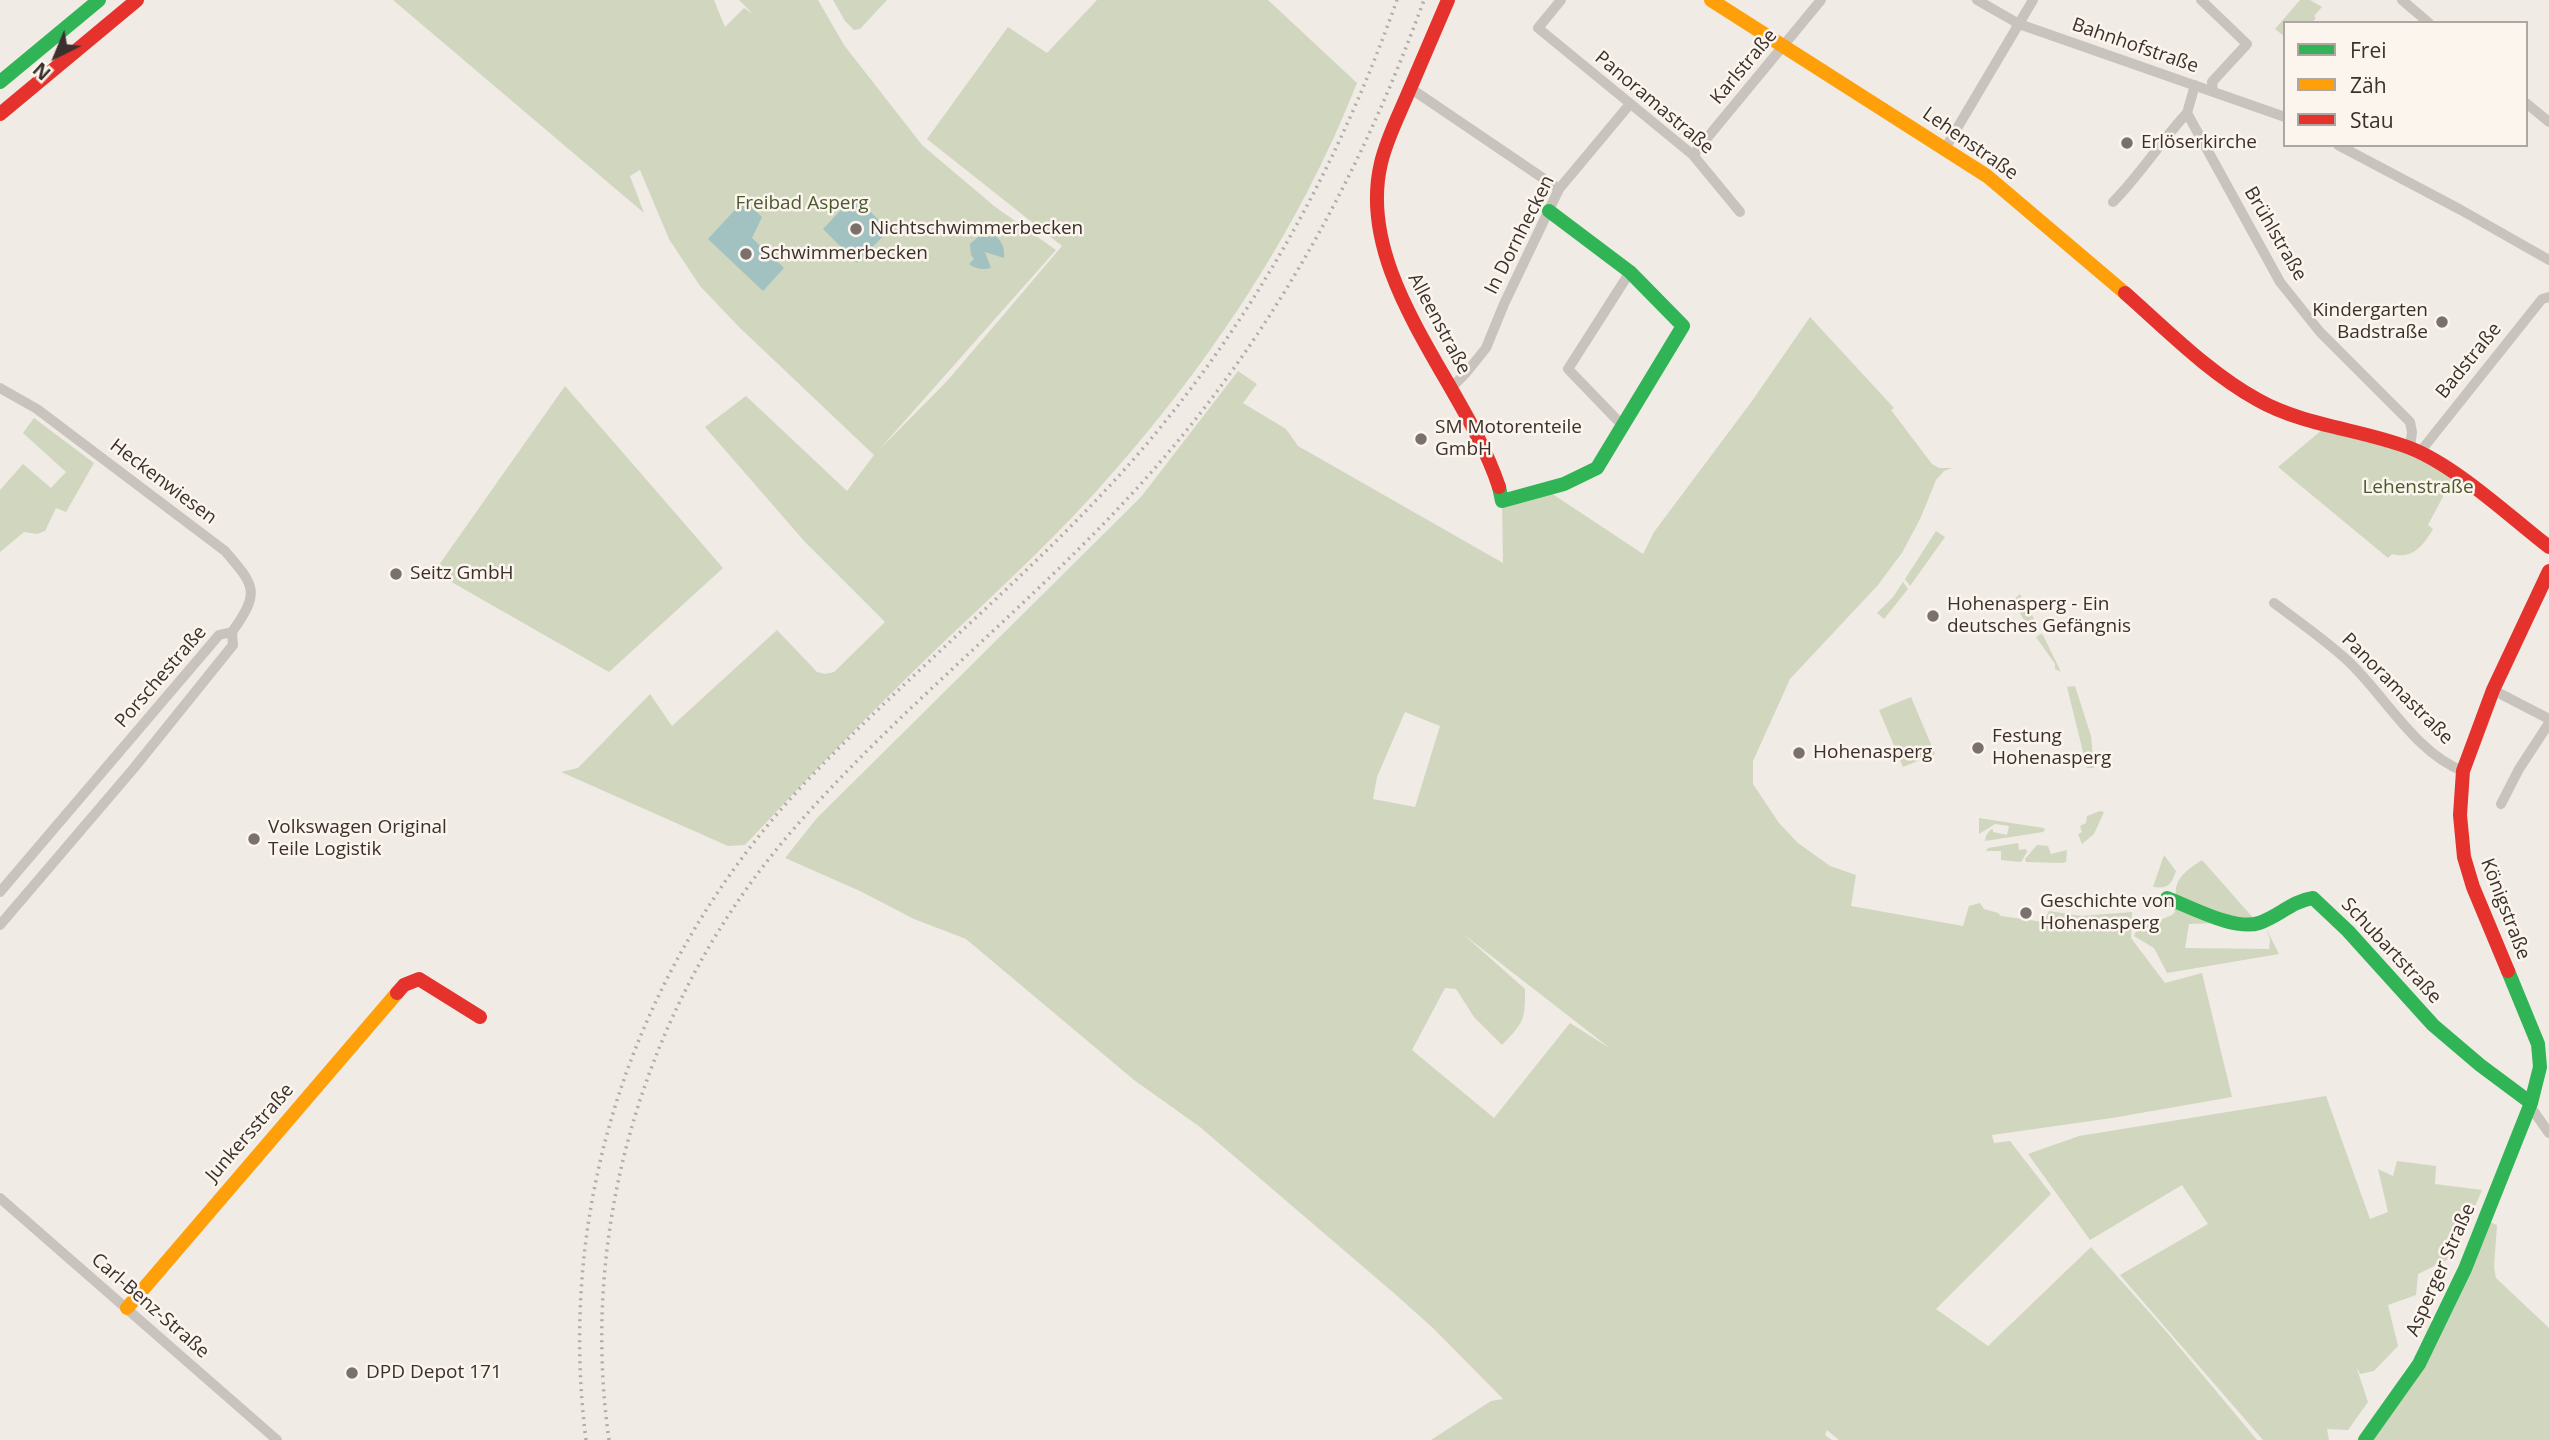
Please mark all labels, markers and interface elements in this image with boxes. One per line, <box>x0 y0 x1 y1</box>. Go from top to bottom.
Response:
street label: Bahnhofstraße <box>2069 14 2201 78</box>
north arrow <box>21 21 91 91</box>
legend <box>2283 21 2528 147</box>
street label: Karlstraße <box>1706 25 1782 109</box>
text: Frei <box>2350 36 2387 64</box>
street label: Panoramastraße <box>1590 47 1718 159</box>
text: N <box>27 57 56 86</box>
text: Zäh <box>2350 71 2387 99</box>
street label: Lehenstraße <box>1918 103 2022 185</box>
text: Stau <box>2350 106 2394 134</box>
place label: Erlöserkirche <box>2141 132 2257 154</box>
marker: Erlöserkirche <box>2119 135 2135 151</box>
street label: In Dornhecken <box>1480 172 1560 298</box>
street label: Brühlstraße <box>2239 183 2311 285</box>
park label: Freibad Asperg <box>735 193 869 215</box>
place label: Nichtschwimmerbecken <box>870 218 1083 240</box>
marker: Nichtschwimmerbecken <box>848 221 864 237</box>
place label: Schwimmerbecken <box>760 243 928 265</box>
marker: Schwimmerbecken <box>738 246 754 262</box>
street label: Alleenstraße <box>1403 270 1475 378</box>
place label: Kindergarten Badstraße <box>2312 300 2428 344</box>
marker: Kindergarten Badstraße <box>2434 314 2450 330</box>
street label: Badstraße <box>2431 318 2507 404</box>
place label: SM Motorenteile GmbH <box>1435 417 1582 461</box>
marker: SM Motorenteile GmbH <box>1413 431 1429 447</box>
street label: Heckenwiesen <box>105 434 221 530</box>
park label: Lehenstraße <box>2362 477 2474 499</box>
place label: Seitz GmbH <box>410 563 514 585</box>
marker: Seitz GmbH <box>388 566 404 582</box>
place label: Hohenasperg - Ein deutsches Gefängnis <box>1947 594 2131 638</box>
marker: Hohenasperg - Ein deutsches Gefängnis <box>1925 608 1941 624</box>
street label: Porschestraße <box>110 621 212 733</box>
street label: Panoramastraße <box>2337 629 2457 749</box>
place label: Festung Hohenasperg <box>1992 726 2111 770</box>
marker: Festung Hohenasperg <box>1970 740 1986 756</box>
place label: Hohenasperg <box>1813 742 1932 764</box>
marker: Hohenasperg <box>1791 745 1807 761</box>
place label: Volkswagen Original Teile Logistik <box>268 817 447 861</box>
marker: Volkswagen Original Teile Logistik <box>246 831 262 847</box>
street label: Königstraße <box>2475 855 2535 963</box>
place label: Geschichte von Hohenasperg <box>2040 891 2175 935</box>
street label: Schubartstraße <box>2336 893 2446 1009</box>
marker: Geschichte von Hohenasperg <box>2018 905 2034 921</box>
street label: Junkersstraße <box>201 1079 299 1187</box>
street label: Asperger Straße <box>2402 1200 2480 1340</box>
street label: Carl-Benz-Straße <box>86 1249 214 1363</box>
place label: DPD Depot 171 <box>366 1362 502 1384</box>
marker: DPD Depot 171 <box>344 1365 360 1381</box>

